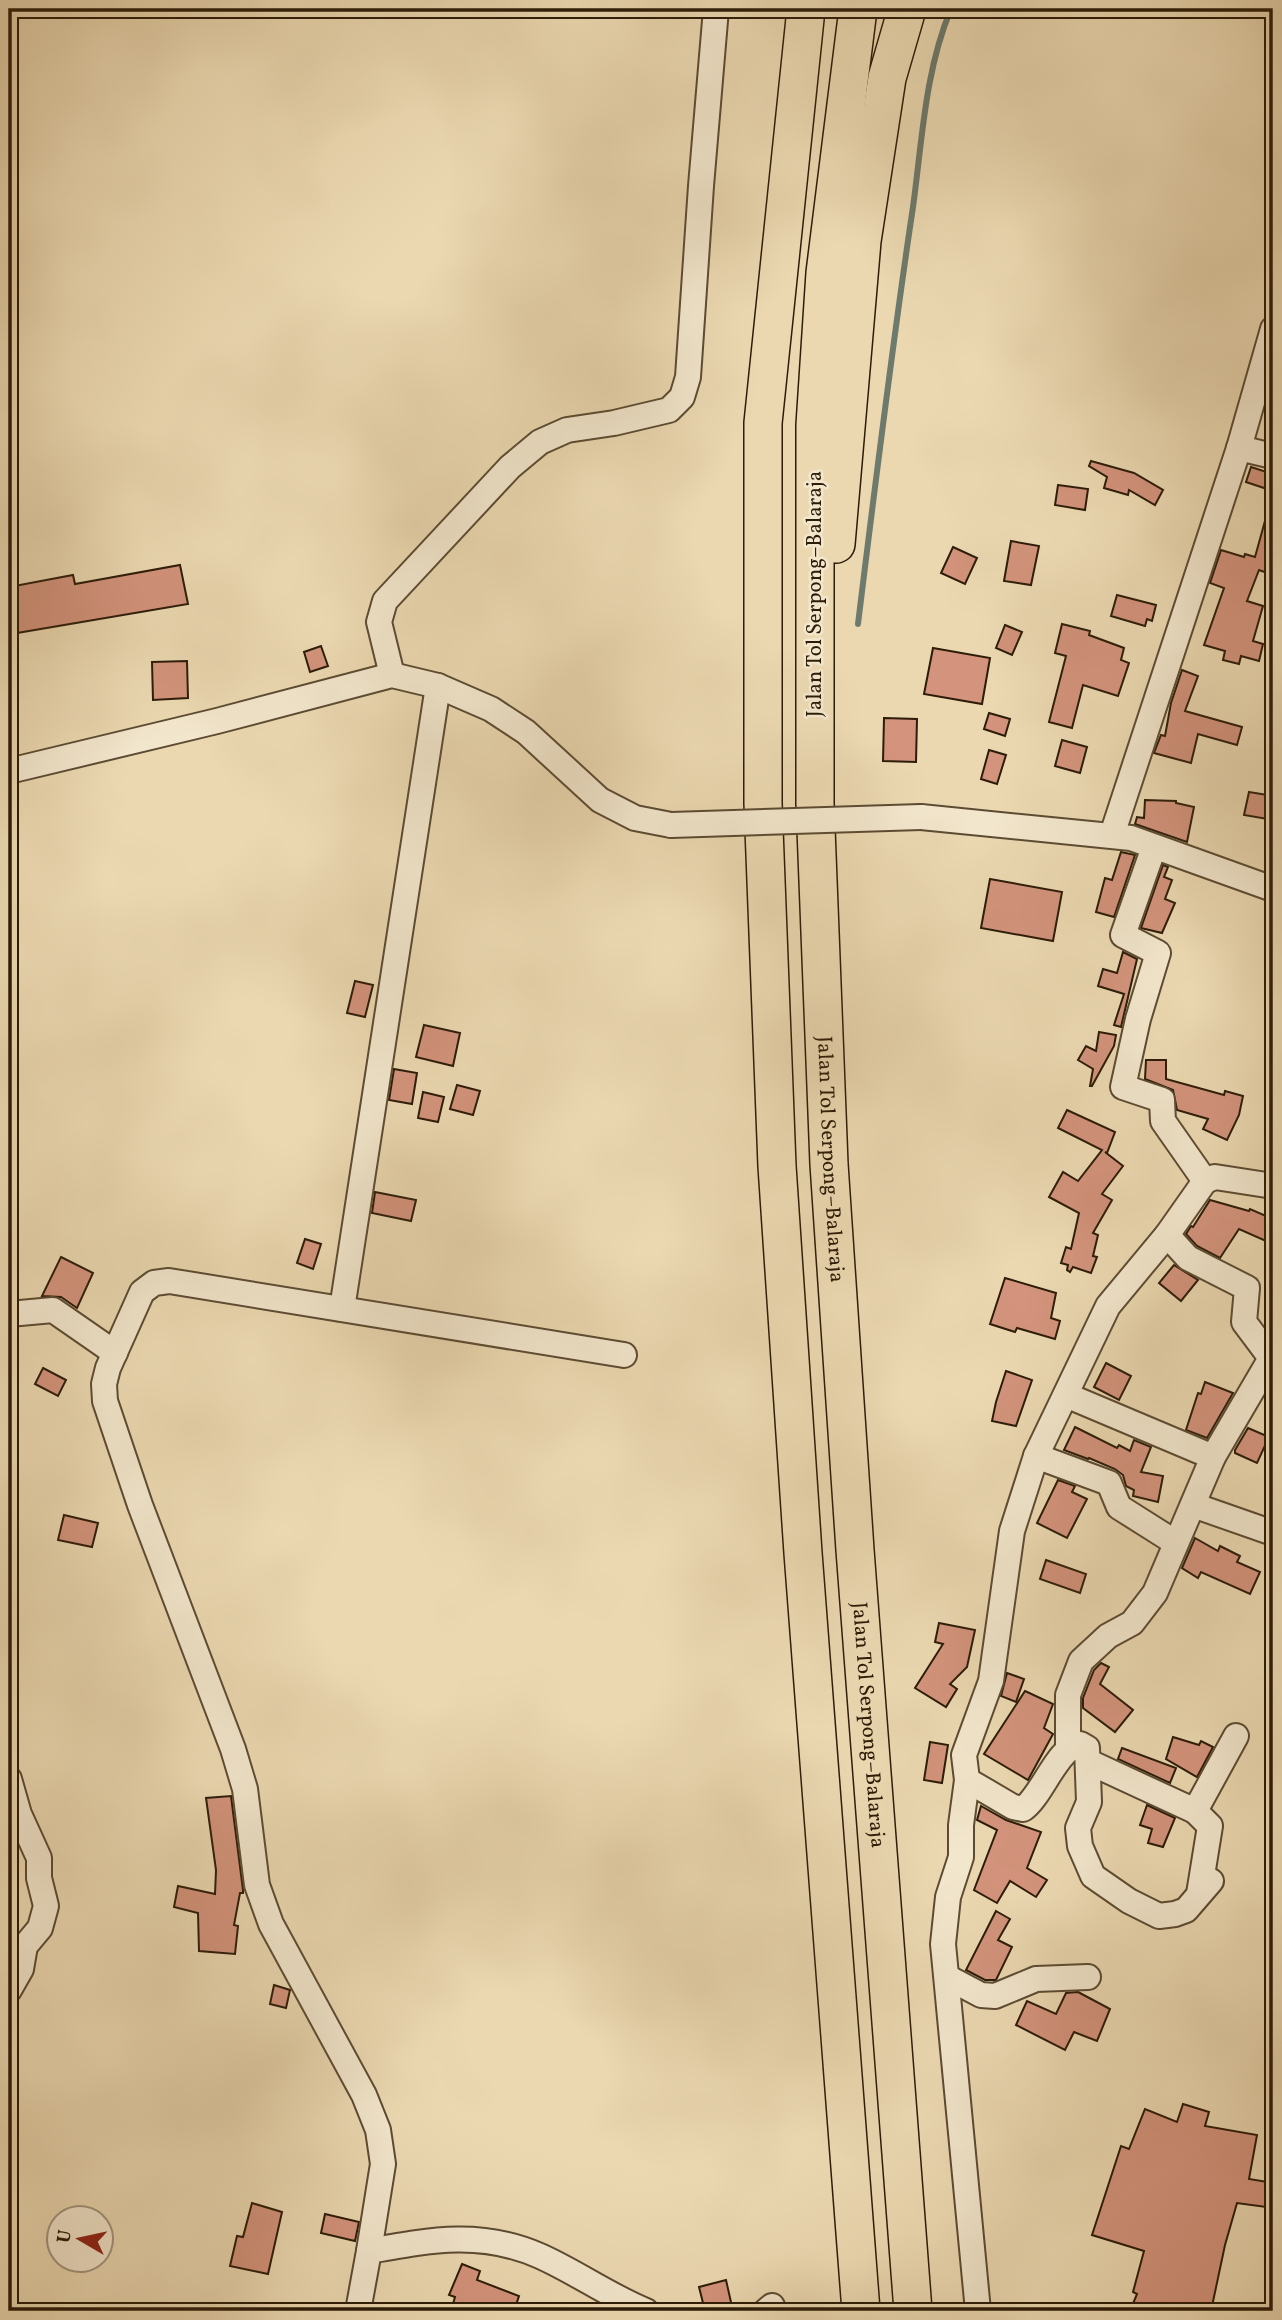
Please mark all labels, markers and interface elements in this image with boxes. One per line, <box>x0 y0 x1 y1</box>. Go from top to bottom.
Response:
street label: Jalan Tol Serpong–Balaraja <box>801 471 830 717</box>
street label: Jalan Tol Serpong–Balaraja <box>810 1036 851 1283</box>
street label: Jalan Tol Serpong–Balaraja <box>845 1601 892 1849</box>
north arrow <box>46 2204 116 2274</box>
text: U <box>51 2228 79 2245</box>

